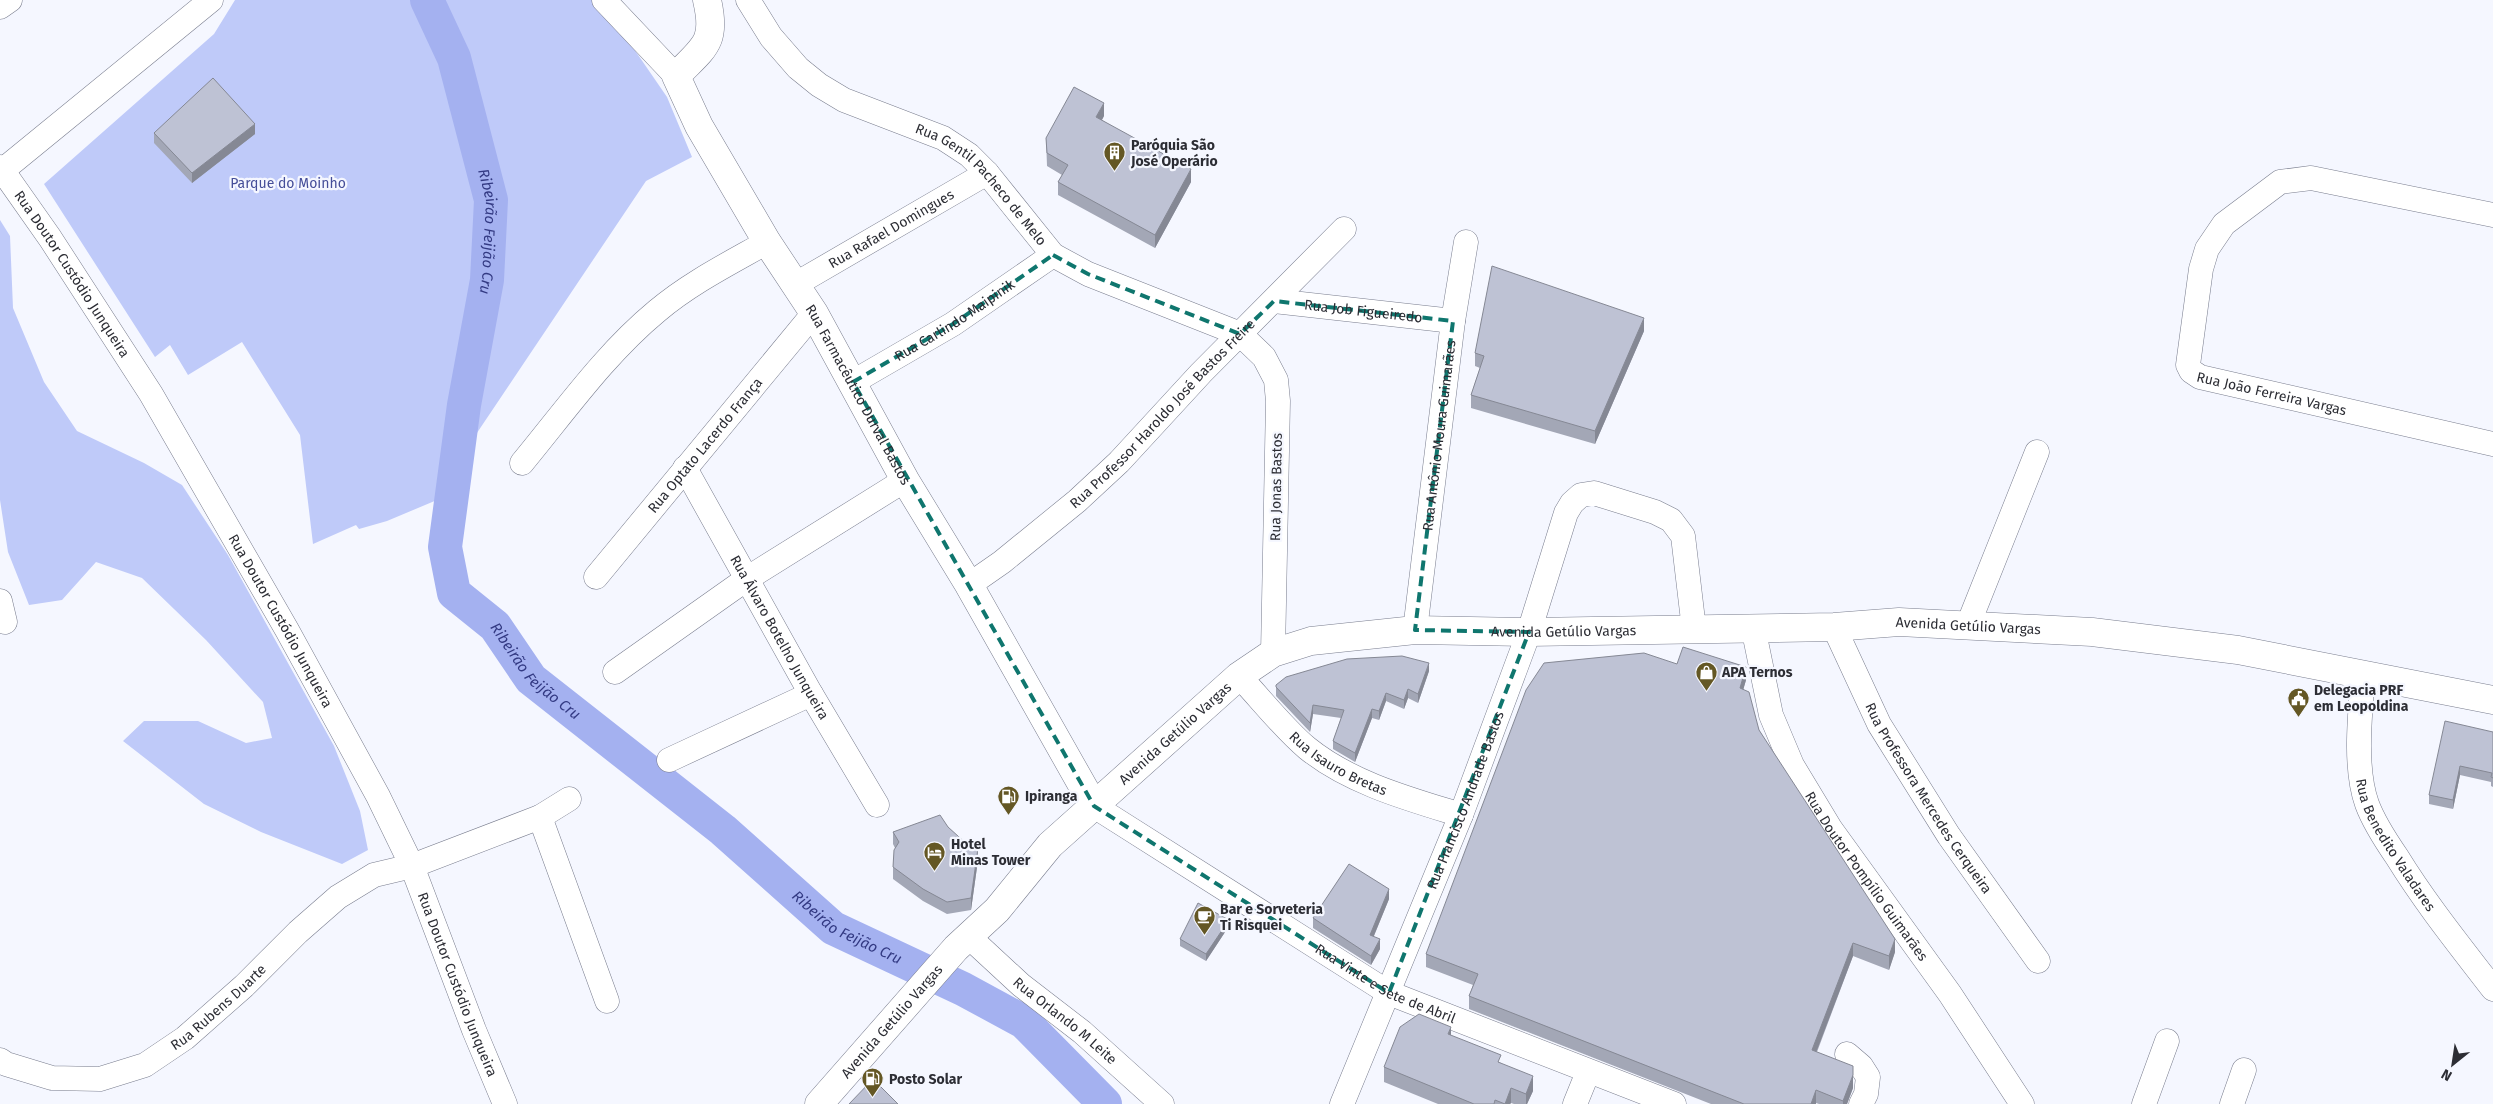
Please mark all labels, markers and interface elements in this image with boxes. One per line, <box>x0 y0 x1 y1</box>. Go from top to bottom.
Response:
street label: Rua Gentil Pacheco de Melo <box>913 120 1050 249</box>
place label: Paróquia São José Operário <box>1130 137 1218 170</box>
building icon: Paróquia São José Operário <box>1103 141 1127 172</box>
water label: Ribeirão Feijão Cru <box>474 167 500 296</box>
park label: Parque do Moinho <box>230 175 346 192</box>
street label: Rua Rafael Domingues <box>826 186 958 272</box>
street label: Rua Doutor Custódio Junqueira <box>10 188 133 361</box>
street label: Rua Carlindo Maipinik <box>892 275 1019 365</box>
street label: Rua Job Figueiredo <box>1303 296 1423 327</box>
street label: Rua Farmacêutico Durval Bastos <box>802 301 914 489</box>
street label: Rua Professor Haroldo José Bastos Freire <box>1067 316 1259 512</box>
street label: Rua Antônio Moura Guimarães <box>1419 339 1460 532</box>
street label: Rua João Ferreira Vargas <box>2195 369 2349 419</box>
street label: Rua Optato Lacerdo França <box>644 374 766 517</box>
street label: Rua Jonas Bastos <box>1267 432 1286 541</box>
street label: Rua Doutor Custódio Junqueira <box>225 531 336 711</box>
street label: Rua Álvaro Botelho Junqueira <box>726 552 832 723</box>
street label: Avenida Getúlio Vargas <box>1895 614 2042 638</box>
water label: Ribeirão Feijão Cru <box>486 619 584 724</box>
street label: Avenida Getúlio Vargas <box>1491 622 1637 641</box>
shop icon: APA Ternos <box>1694 660 1718 691</box>
place label: APA Ternos <box>1721 664 1793 681</box>
street label: Avenida Getúlio Vargas <box>1115 679 1235 788</box>
place label: Delegacia PRF em Leopoldina <box>2314 682 2409 715</box>
public building icon: Delegacia PRF em Leopoldina <box>2286 686 2310 717</box>
street label: Rua Professora Mercedes Cerqueira <box>1861 700 1995 897</box>
street label: Rua Francisco Andrade Bastos <box>1423 708 1508 892</box>
street label: Rua Isauro Bretas <box>1285 728 1390 799</box>
street label: Rua Benedito Valadares <box>2352 777 2439 915</box>
fuel station icon: Ipiranga <box>997 784 1021 815</box>
place label: Ipiranga <box>1025 788 1078 805</box>
street label: Rua Doutor Pompílio Guimarães <box>1801 789 1932 965</box>
place label: Hotel Minas Tower <box>951 836 1031 869</box>
hotel icon: Hotel Minas Tower <box>923 840 947 871</box>
water label: Ribeirão Feijão Cru <box>788 887 905 968</box>
street label: Rua Doutor Custódio Junqueira <box>414 890 501 1079</box>
place label: Bar e Sorveteria Ti Risquei <box>1220 901 1323 934</box>
cafe icon: Bar e Sorveteria Ti Risquei <box>1192 905 1216 936</box>
street label: Rua Vinte e Sete de Abril <box>1312 940 1458 1027</box>
street label: Rua Rubens Duarte <box>168 961 270 1054</box>
street label: Avenida Getúlio Vargas <box>838 961 947 1082</box>
street label: Rua Orlando M Leite <box>1009 974 1120 1068</box>
north arrow <box>2428 1039 2478 1089</box>
text: N <box>2438 1065 2455 1085</box>
fuel station icon: Posto Solar <box>861 1067 885 1098</box>
place label: Posto Solar <box>889 1071 963 1088</box>

